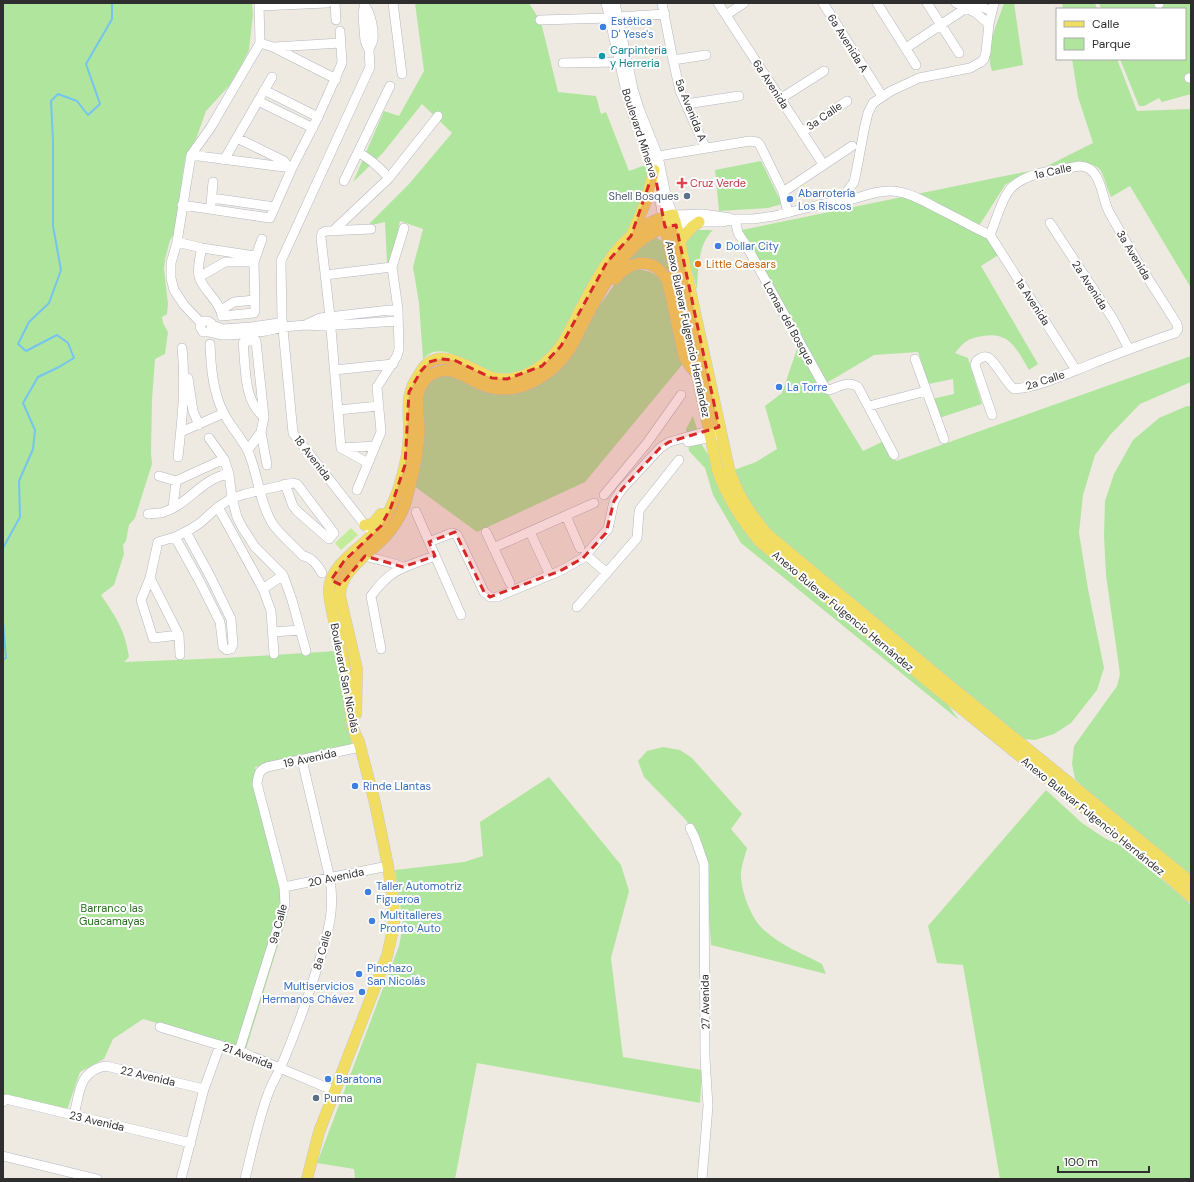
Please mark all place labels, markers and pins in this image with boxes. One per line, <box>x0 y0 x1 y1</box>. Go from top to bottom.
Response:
place label: Estética D' Yese's <box>611 14 653 41</box>
marker: Estética D' Yese's <box>598 22 608 32</box>
place label: Carpinteria y Herreria <box>610 43 667 70</box>
marker: Carpinteria y Herreria <box>597 51 607 61</box>
place label: Cruz Verde <box>690 176 746 190</box>
marker: Cruz Verde <box>677 178 687 188</box>
place label: Abarrotería Los Riscos <box>798 186 855 213</box>
place label: Shell Bosques <box>609 189 679 203</box>
marker: Shell Bosques <box>682 191 692 201</box>
marker: Abarrotería Los Riscos <box>785 194 795 204</box>
place label: Dollar City <box>726 239 779 253</box>
marker: Dollar City <box>713 241 723 251</box>
place label: Little Caesars <box>706 257 776 271</box>
marker: Little Caesars <box>693 259 703 269</box>
place label: La Torre <box>787 380 828 394</box>
marker: La Torre <box>774 382 784 392</box>
place label: Rinde Llantas <box>363 779 431 793</box>
marker: Rinde Llantas <box>350 781 360 791</box>
place label: Taller Automotriz Figueroa <box>376 879 462 906</box>
marker: Taller Automotriz Figueroa <box>363 887 373 897</box>
place label: Multitalleres Pronto Auto <box>380 908 442 935</box>
marker: Multitalleres Pronto Auto <box>367 916 377 926</box>
place label: Pinchazo San Nicolás <box>367 961 426 988</box>
marker: Pinchazo San Nicolás <box>354 969 364 979</box>
place label: Multiservicios Hermanos Chávez <box>262 979 354 1006</box>
marker: Multiservicios Hermanos Chávez <box>357 987 367 997</box>
place label: Baratona <box>336 1072 382 1086</box>
marker: Baratona <box>323 1074 333 1084</box>
place label: Puma <box>324 1091 352 1105</box>
marker: Puma <box>311 1093 321 1103</box>

